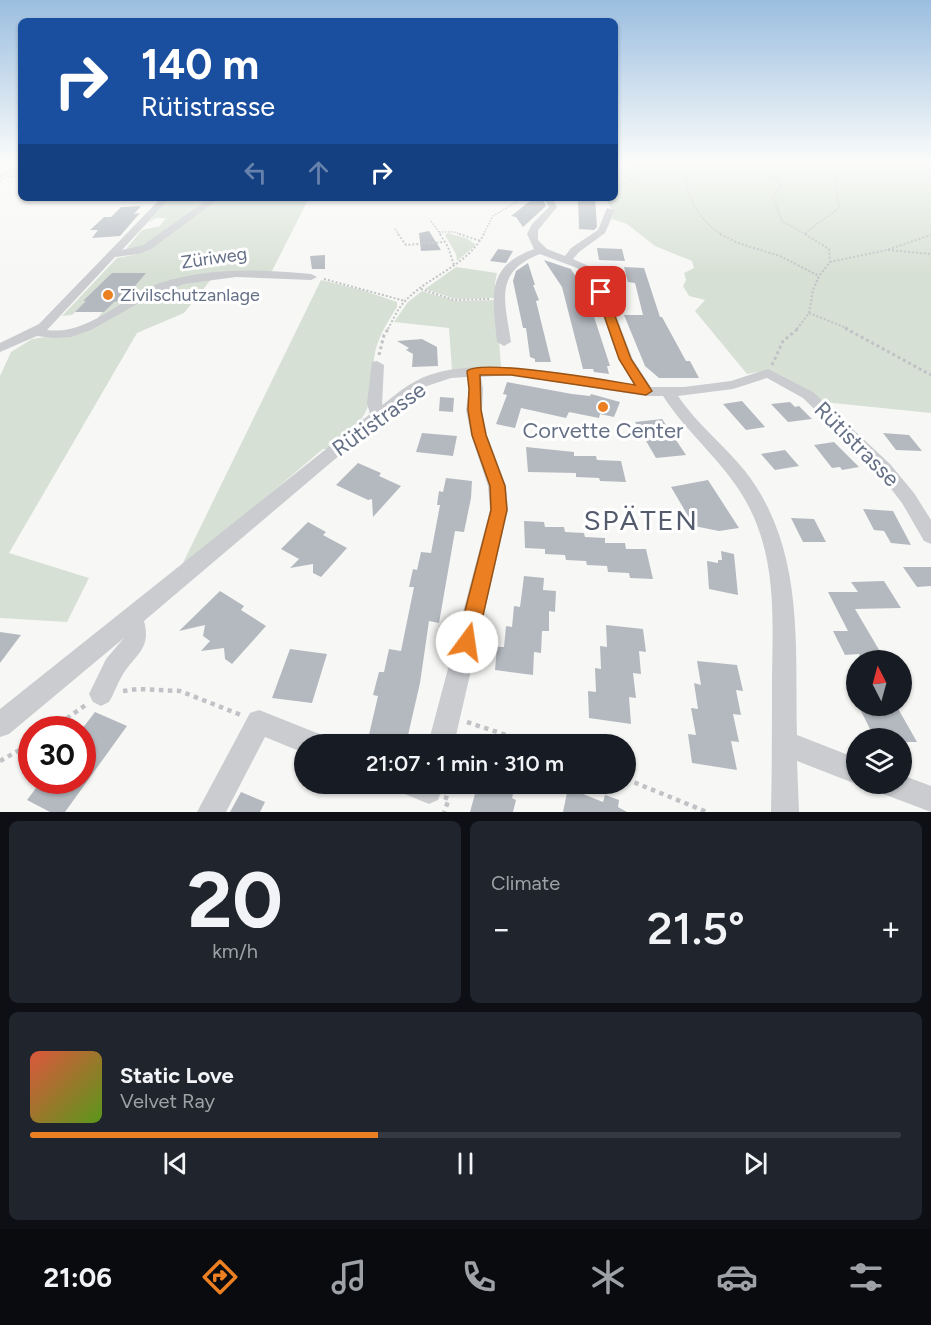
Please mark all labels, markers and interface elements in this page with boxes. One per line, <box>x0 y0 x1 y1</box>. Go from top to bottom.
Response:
text: 140 m <box>141 39 259 90</box>
icon: right <box>42 42 120 120</box>
text: Rütistrasse <box>141 90 275 123</box>
icon: left <box>239 156 272 189</box>
icon: ahead <box>302 156 335 189</box>
icon: right <box>365 156 398 189</box>
street label: Züriweg <box>180 243 248 273</box>
pin <box>575 266 626 317</box>
icon: arrive <box>584 275 617 308</box>
place label: Zivilschutzanlage <box>120 284 260 306</box>
marker: Zivilschutzanlage <box>101 288 115 302</box>
street label: Rütistrasse <box>327 376 431 462</box>
street label: Rütistrasse <box>809 396 905 492</box>
marker: Corvette Center <box>596 400 610 414</box>
place label: Corvette Center <box>522 417 684 444</box>
district label: SPÄTEN <box>583 503 699 537</box>
position arrow <box>435 610 499 674</box>
north arrow <box>846 650 912 716</box>
map controls <box>846 650 912 794</box>
speed limit sign: 30 <box>18 716 96 794</box>
button: layers <box>846 728 912 794</box>
text: 21:07 · 1 min · 310 m <box>366 750 564 777</box>
text: 20 <box>187 853 283 947</box>
text: Climate <box>491 871 560 895</box>
text: 21.5° <box>647 901 745 955</box>
text: − <box>491 909 512 948</box>
text: + <box>880 909 901 948</box>
text: km/h <box>212 939 258 963</box>
text: Static Love <box>120 1062 234 1089</box>
text: Velvet Ray <box>120 1089 215 1113</box>
icon: previous <box>159 1147 192 1180</box>
icon: pause <box>449 1147 482 1180</box>
icon: next <box>739 1147 772 1180</box>
icon: directions <box>199 1256 241 1298</box>
icon: music <box>328 1256 370 1298</box>
icon: phone <box>458 1256 500 1298</box>
icon: climate <box>587 1256 629 1298</box>
icon: car <box>716 1256 758 1298</box>
icon: filters <box>845 1256 887 1298</box>
text: 21:06 <box>44 1261 112 1294</box>

